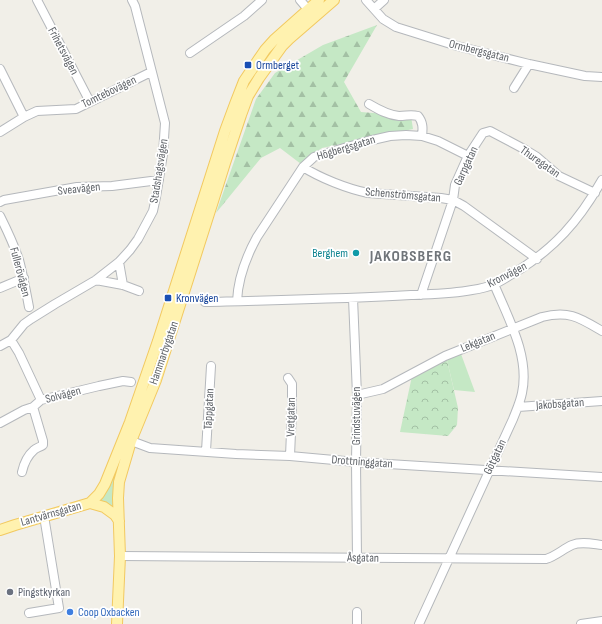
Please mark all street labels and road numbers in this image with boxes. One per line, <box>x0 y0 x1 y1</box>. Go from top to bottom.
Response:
street label: Frihetsvägen <box>44 25 82 77</box>
street label: Ormbergsgatan <box>447 36 511 66</box>
street label: Tomtebovägen <box>79 72 139 112</box>
street label: Högbergsgatan <box>315 132 377 164</box>
street label: Stadshagsvägen <box>146 138 172 204</box>
street label: Thuregatan <box>517 143 563 181</box>
street label: Garpgatan <box>450 144 482 188</box>
street label: Sveavägen <box>57 179 101 199</box>
street label: Schenströmsgatan <box>365 184 441 206</box>
street label: Fullerövägen <box>6 246 34 298</box>
street label: Kronvägen <box>485 259 529 291</box>
street label: Hammarbygatan <box>146 319 182 387</box>
street label: Lekgatan <box>458 328 498 356</box>
street label: Solvägen <box>44 383 82 407</box>
street label: Grindstuvägen <box>349 387 364 445</box>
street label: Täppgatan <box>200 388 218 430</box>
street label: Jakobsgatan <box>534 395 585 413</box>
street label: Vretgatan <box>283 397 299 437</box>
street label: Götgatan <box>480 437 510 477</box>
street label: Drottninggatan <box>331 452 393 472</box>
street label: Lantvärnsgatan <box>19 498 83 530</box>
street label: Åsgatan <box>346 550 379 566</box>

